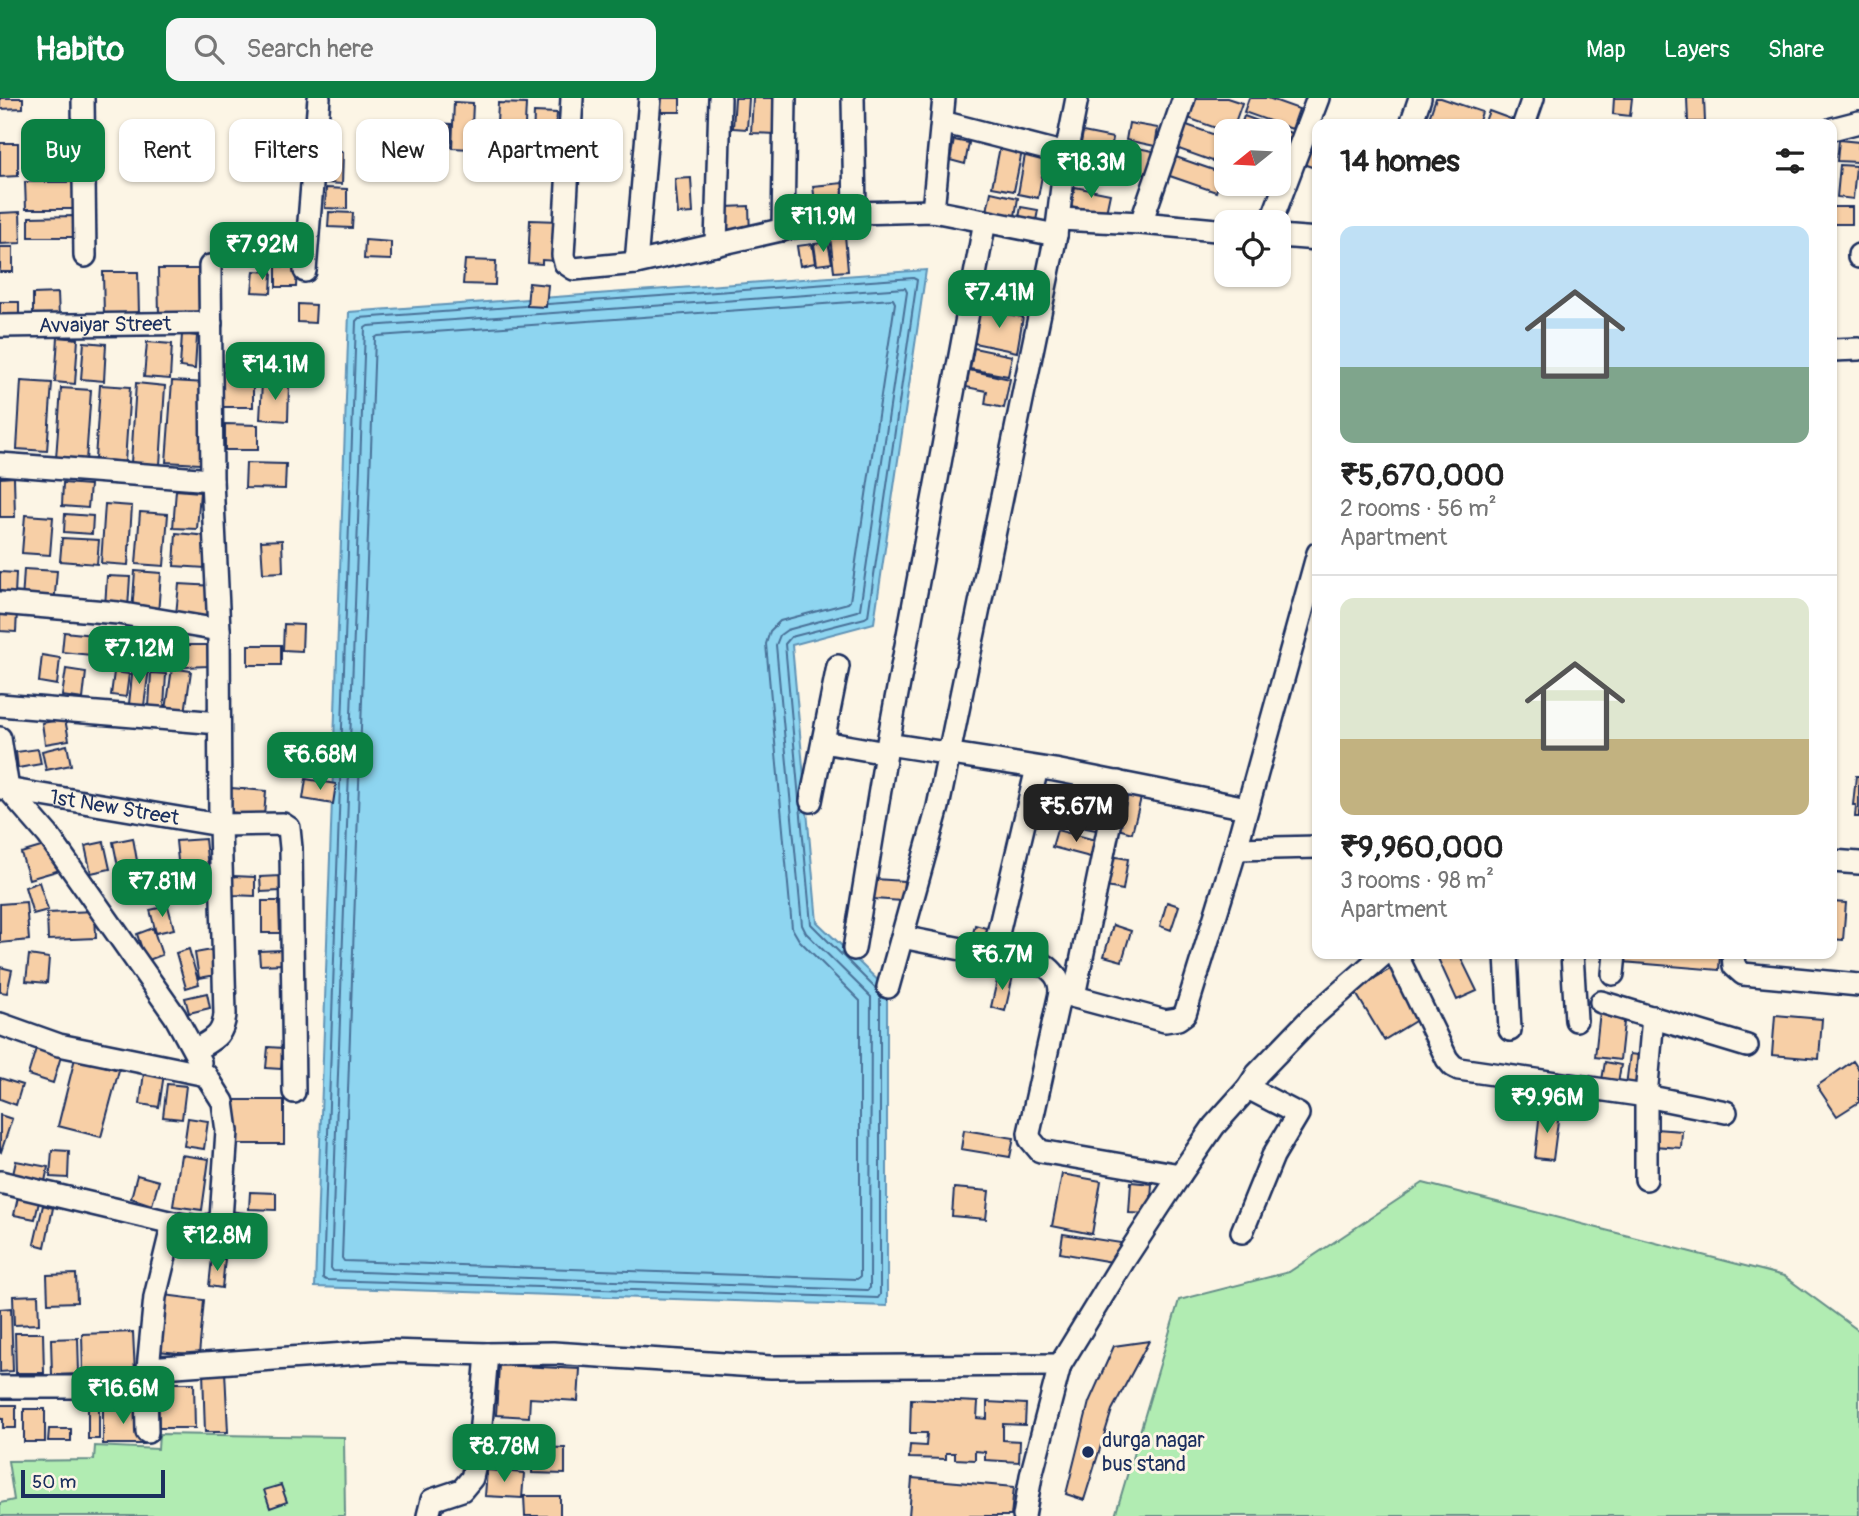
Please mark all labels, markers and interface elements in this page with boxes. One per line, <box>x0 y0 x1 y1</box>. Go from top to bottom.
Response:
search box <box>166 18 656 81</box>
text: Habito <box>35 29 124 70</box>
icon: search <box>190 30 228 68</box>
text: Search here <box>246 33 373 65</box>
text: Map <box>1586 35 1626 64</box>
text: Layers <box>1664 35 1730 64</box>
text: Share <box>1768 35 1824 64</box>
chip: Buy <box>21 119 105 182</box>
chip: Rent <box>119 119 215 182</box>
chip: Filters <box>229 119 342 182</box>
chip: New <box>356 119 449 182</box>
chip: Apartment <box>463 119 623 182</box>
north arrow <box>1214 119 1292 196</box>
map controls <box>1214 119 1291 287</box>
pin: ₹18.3M <box>1034 140 1148 200</box>
icon: filters <box>1771 142 1809 180</box>
text: 14 homes <box>1340 143 1460 180</box>
text: ₹18.3M <box>1057 148 1125 177</box>
pin: ₹11.9M <box>766 194 880 254</box>
text: ₹11.9M <box>790 202 856 231</box>
button: locate <box>1214 210 1291 287</box>
pin: ₹7.92M <box>205 222 319 282</box>
text: ₹7.92M <box>226 230 298 259</box>
pin: ₹7.41M <box>942 271 1056 330</box>
icon: home <box>1512 271 1638 397</box>
text: ₹7.41M <box>964 278 1034 307</box>
street label: Avvaiyar Street <box>39 310 172 339</box>
pin: ₹14.1M <box>218 342 332 402</box>
text: ₹14.1M <box>242 350 308 379</box>
text: ₹5,670,000 <box>1340 457 1505 494</box>
text: 2 rooms · 56 m² <box>1340 494 1497 523</box>
text: Apartment <box>1340 523 1447 552</box>
pin: ₹7.12M <box>82 626 196 686</box>
text: ₹7.12M <box>104 634 174 663</box>
icon: home <box>1512 643 1638 769</box>
pin: ₹6.68M <box>263 732 377 792</box>
text: ₹6.68M <box>283 740 357 769</box>
street label: 1st New Street <box>48 783 182 831</box>
pin: ₹5.67M <box>1019 784 1133 844</box>
text: ₹5.67M <box>1039 792 1113 821</box>
text: ₹9,960,000 <box>1340 829 1504 866</box>
pin: ₹7.81M <box>105 860 219 919</box>
text: 3 rooms · 98 m² <box>1340 866 1494 895</box>
text: ₹7.81M <box>128 867 196 896</box>
text: Apartment <box>1340 895 1447 924</box>
pin: ₹6.7M <box>953 932 1051 992</box>
text: ₹6.7M <box>972 940 1032 969</box>
pin: ₹9.96M <box>1490 1076 1604 1135</box>
text: ₹9.96M <box>1511 1083 1583 1112</box>
pin: ₹12.8M <box>160 1214 274 1273</box>
text: ₹12.8M <box>183 1221 251 1250</box>
pin: ₹16.6M <box>66 1366 180 1426</box>
text: ₹16.6M <box>87 1374 159 1403</box>
pin: ₹8.78M <box>447 1424 561 1484</box>
place label: durga nagar bus stand <box>1102 1427 1205 1478</box>
text: ₹8.78M <box>469 1432 539 1461</box>
marker: durga nagar bus stand <box>1080 1444 1096 1460</box>
scale bar <box>21 1467 164 1499</box>
text: 50 m <box>32 1470 76 1494</box>

